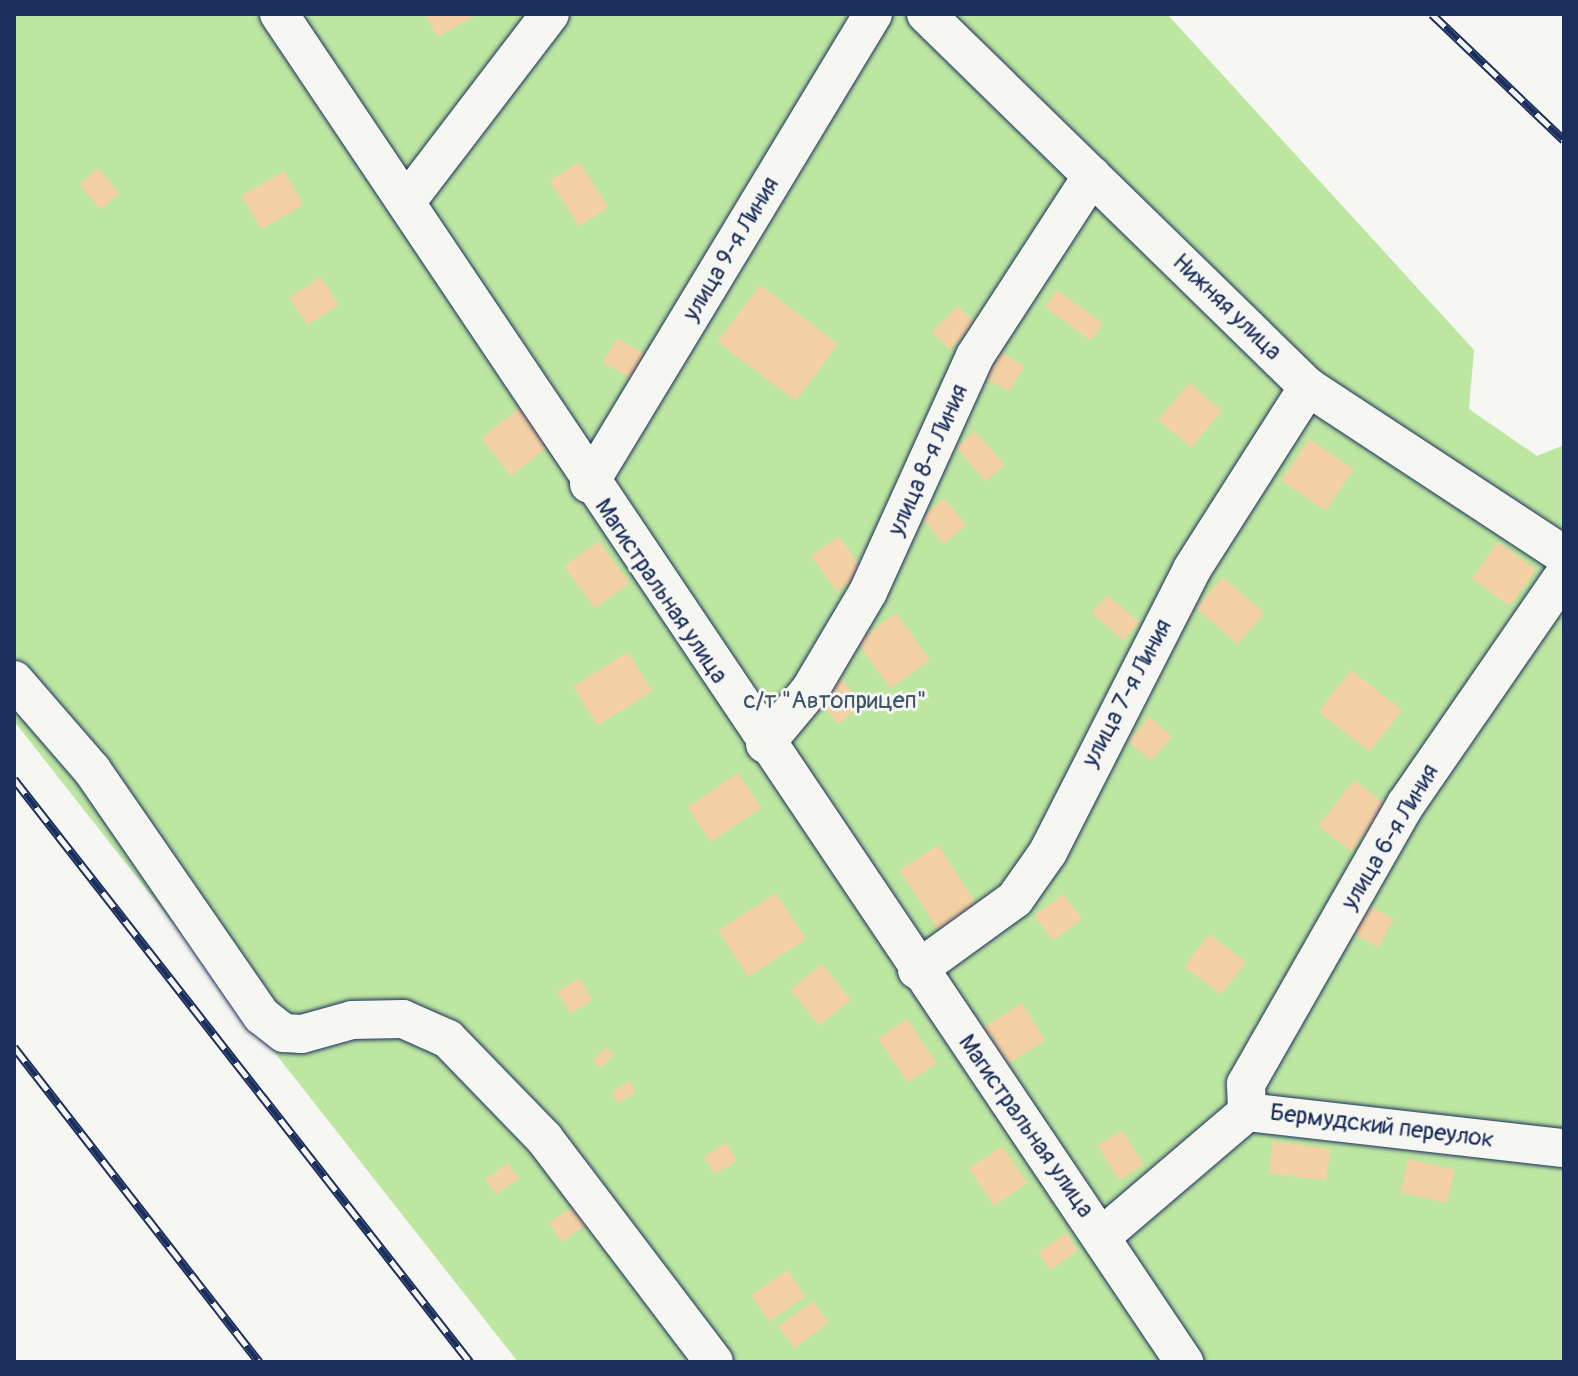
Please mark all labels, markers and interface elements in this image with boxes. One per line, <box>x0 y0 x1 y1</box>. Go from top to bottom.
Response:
street label: улица 9-я Линия <box>677 172 785 326</box>
street label: Нижняя улица <box>1166 248 1288 366</box>
street label: улица 8-я Линия <box>882 380 974 540</box>
street label: Магистральная улица <box>589 493 733 689</box>
street label: улица 7-я Линия <box>1076 614 1178 772</box>
park label: с/т "Автоприцеп" <box>743 687 927 715</box>
street label: улица 6-я Линия <box>1335 759 1445 915</box>
street label: Магистральная улица <box>952 1029 1100 1223</box>
street label: Бермудский переулок <box>1268 1098 1496 1154</box>

